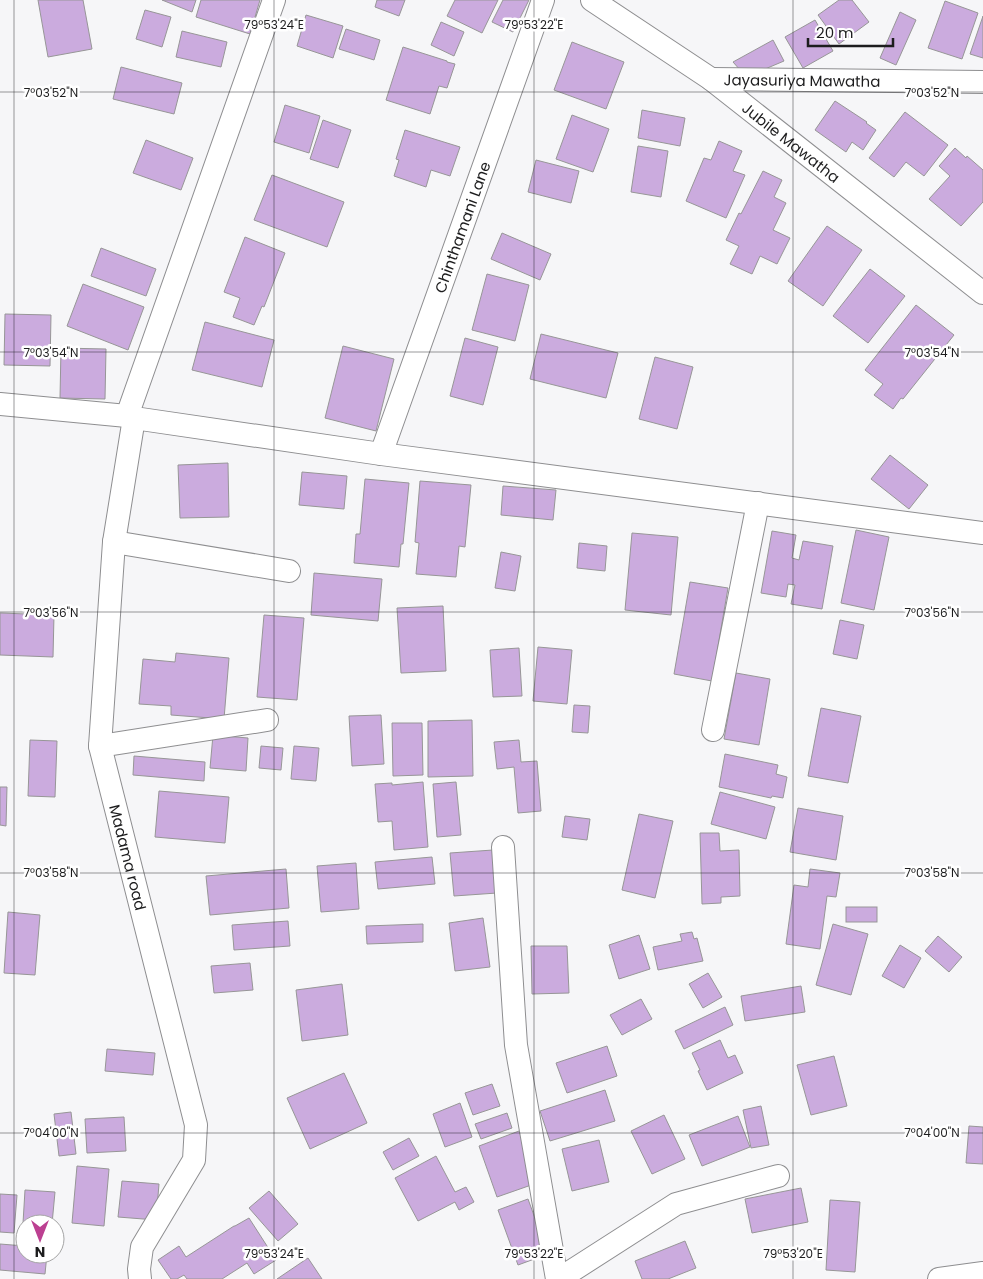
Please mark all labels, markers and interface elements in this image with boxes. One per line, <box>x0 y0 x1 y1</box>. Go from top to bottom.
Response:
scale bar <box>808 15 893 47</box>
text: 79°53'24"E <box>244 16 304 33</box>
text: 79°53'22"E <box>504 16 564 33</box>
text: 20 m <box>816 22 854 43</box>
street label: Jayasuriya Mawatha <box>723 69 881 91</box>
text: 7°03'52"N <box>24 84 78 101</box>
text: 7°03'52"N <box>905 84 959 101</box>
street label: Jubile Mawatha <box>738 97 845 187</box>
street label: Chinthamani Lane <box>429 158 495 296</box>
text: 7°03'54"N <box>23 344 79 361</box>
text: 7°03'54"N <box>904 344 960 361</box>
text: 7°03'56"N <box>23 604 79 621</box>
text: 7°03'56"N <box>904 604 960 621</box>
street label: Madama road <box>105 802 152 913</box>
text: 7°03'58"N <box>23 864 79 881</box>
text: 7°03'58"N <box>904 864 960 881</box>
text: 7°04'00"N <box>23 1124 79 1141</box>
text: 7°04'00"N <box>904 1124 960 1141</box>
north arrow <box>15 1214 65 1264</box>
text: N <box>35 1242 45 1262</box>
text: 79°53'24"E <box>244 1245 304 1262</box>
text: 79°53'22"E <box>504 1245 564 1262</box>
text: 79°53'20"E <box>763 1245 823 1262</box>

